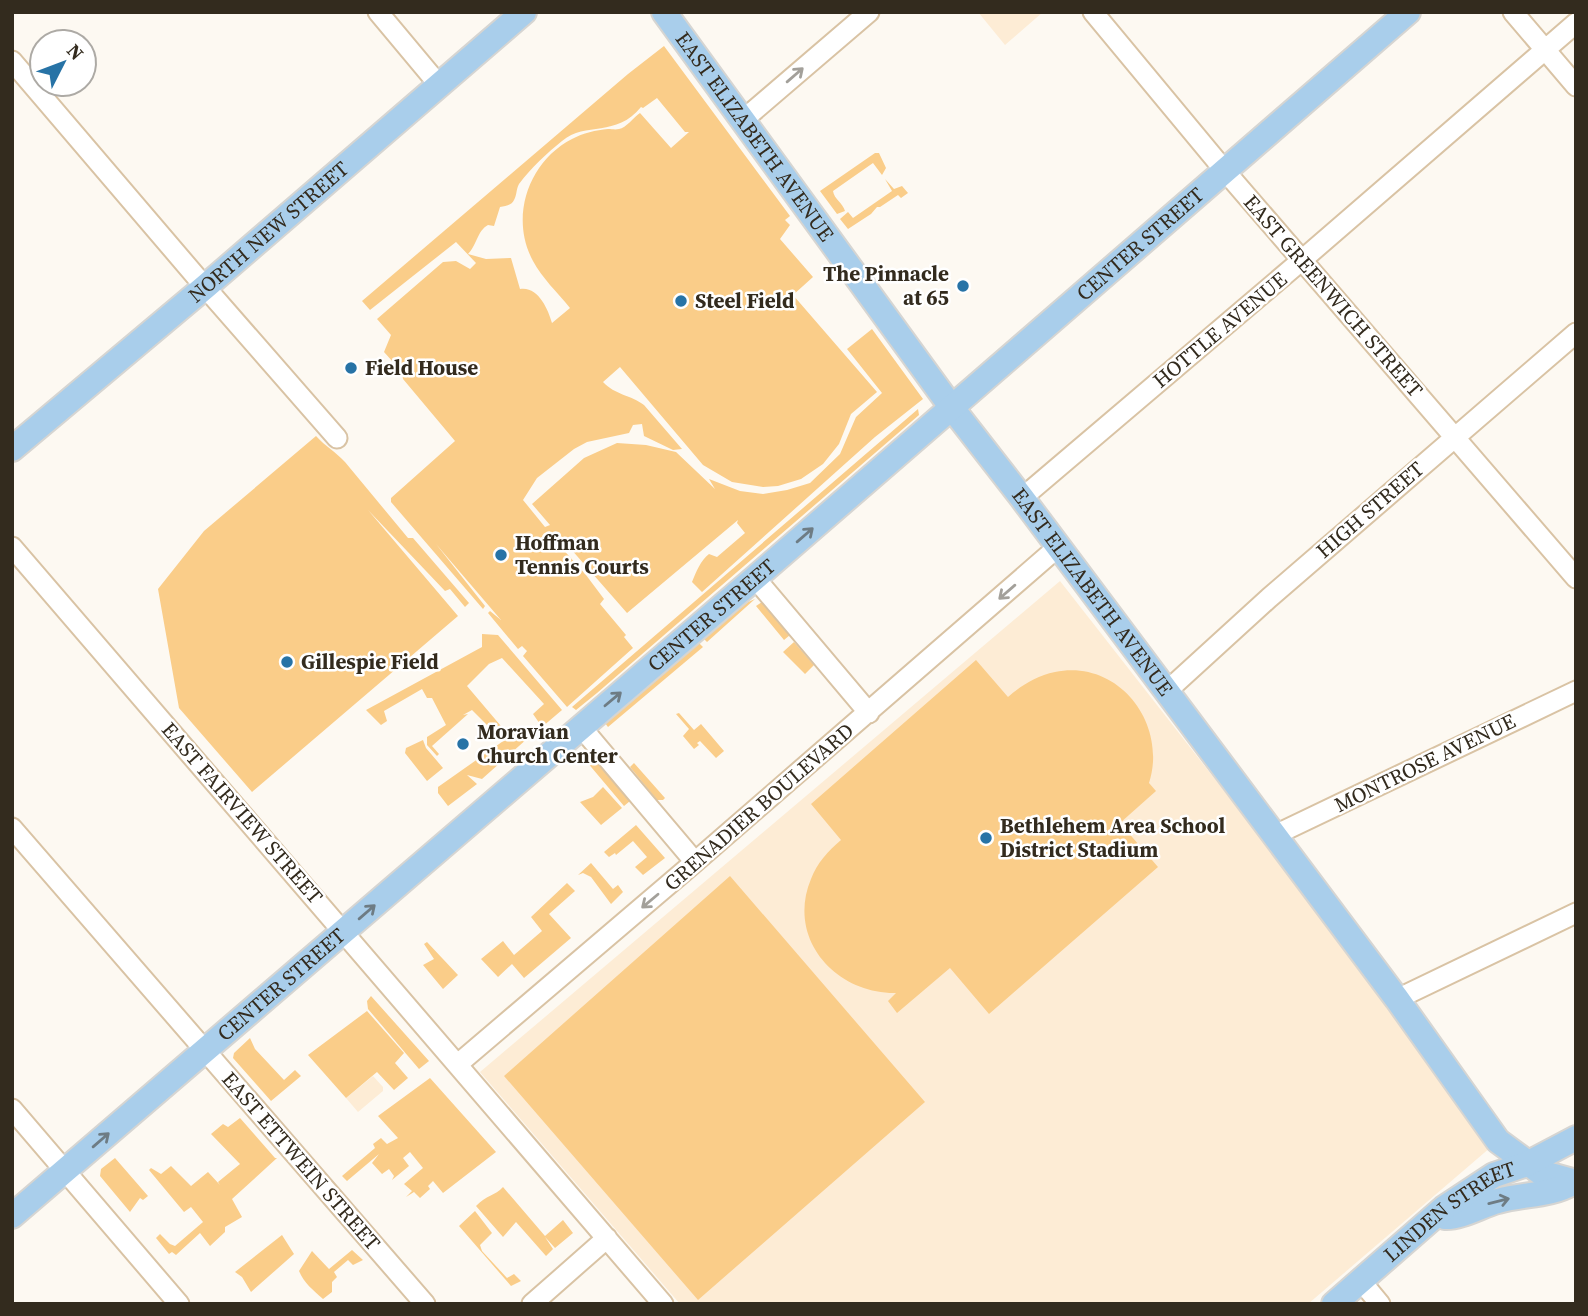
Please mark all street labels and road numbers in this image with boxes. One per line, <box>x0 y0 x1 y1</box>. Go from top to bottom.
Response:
street label: EAST ELIZABETH AVENUE <box>669 25 841 247</box>
street label: NORTH NEW STREET <box>182 154 355 309</box>
street label: CENTER STREET <box>1070 180 1210 307</box>
street label: EAST GREENWICH STREET <box>1237 188 1430 404</box>
street label: HOTTLE AVENUE <box>1146 265 1293 394</box>
street label: HIGH STREET <box>1309 454 1430 565</box>
street label: EAST ELIZABETH AVENUE <box>1005 482 1180 702</box>
street label: CENTER STREET <box>641 552 782 678</box>
street label: MONTROSE AVENUE <box>1329 706 1520 819</box>
street label: EAST FAIRVIEW STREET <box>155 715 330 910</box>
street label: GRENADIER BOULEVARD <box>658 716 860 897</box>
street label: CENTER STREET <box>211 921 351 1048</box>
street label: EAST ETTWEIN STREET <box>215 1065 387 1257</box>
street label: LINDEN STREET <box>1377 1154 1519 1268</box>

